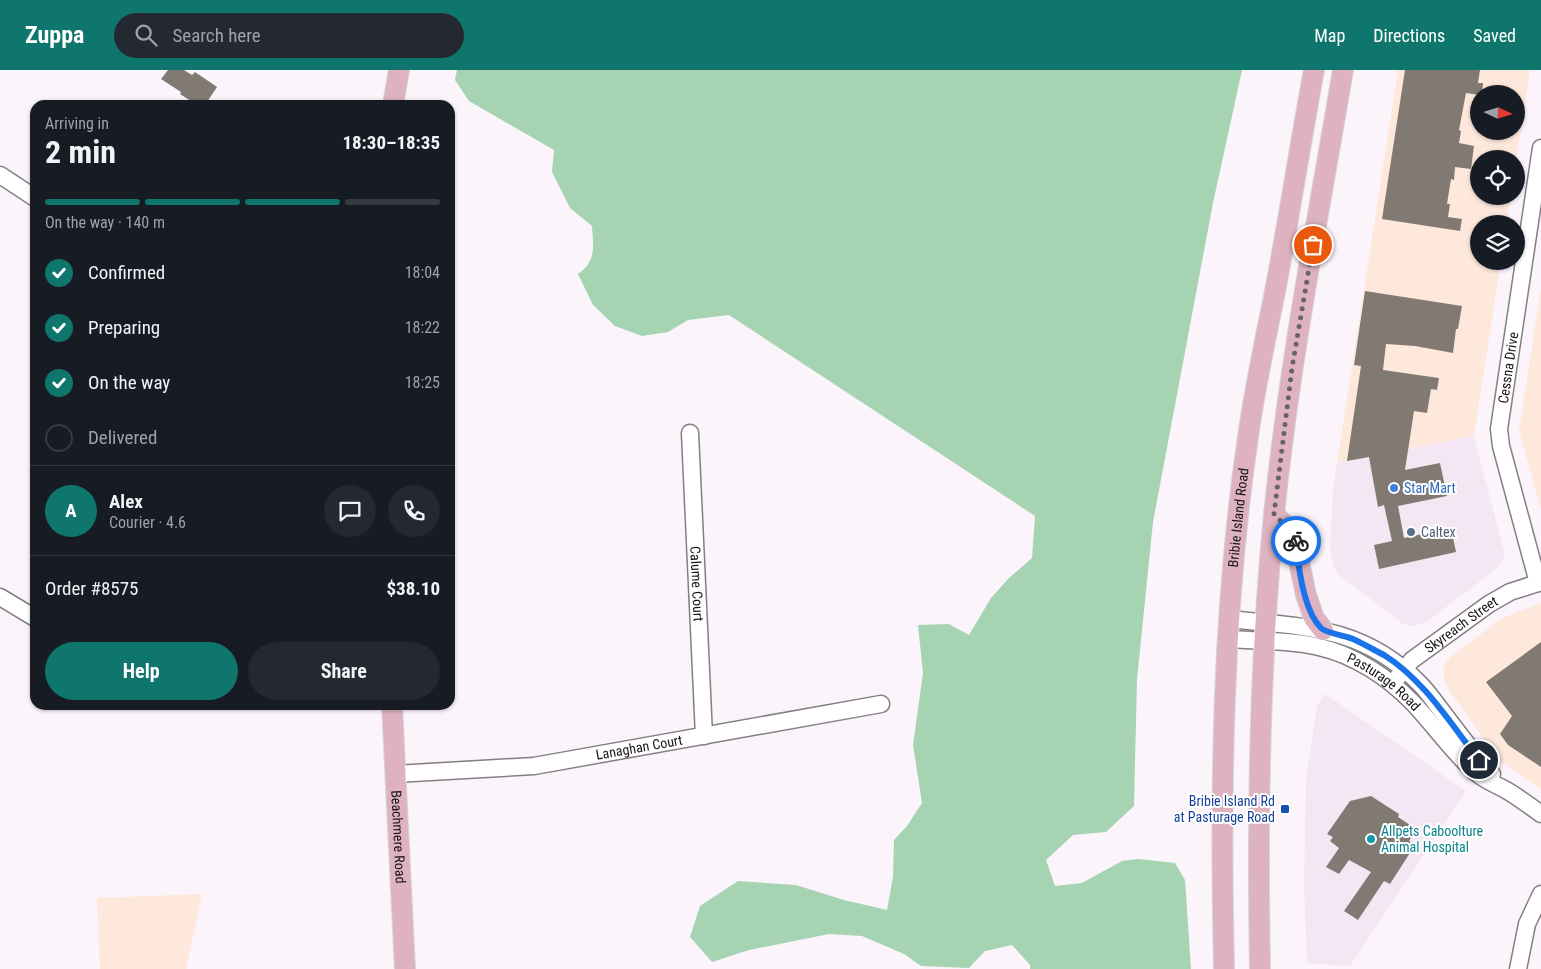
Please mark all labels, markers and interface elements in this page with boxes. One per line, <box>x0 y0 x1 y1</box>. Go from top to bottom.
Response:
search box <box>114 13 464 58</box>
text: Zuppa <box>25 21 84 49</box>
icon: search <box>132 21 160 49</box>
text: Search here <box>172 24 261 47</box>
text: Map <box>1314 25 1345 46</box>
text: Directions <box>1373 25 1445 46</box>
text: Saved <box>1473 25 1516 46</box>
north arrow <box>1470 85 1525 140</box>
map controls <box>1470 85 1525 270</box>
text: Arriving in <box>45 114 109 133</box>
text: 18:30–18:35 <box>342 131 440 154</box>
text: 2 min <box>45 133 116 171</box>
button: locate <box>1470 150 1525 205</box>
text: On the way · 140 m <box>45 213 165 232</box>
button: layers <box>1470 215 1525 270</box>
pin <box>1292 224 1334 266</box>
icon: bag <box>1299 231 1327 259</box>
icon: check <box>45 259 73 287</box>
text: Confirmed <box>88 261 165 284</box>
text: 18:04 <box>405 263 440 282</box>
icon: check <box>45 314 73 342</box>
text: Preparing <box>88 316 160 339</box>
text: 18:22 <box>405 318 440 337</box>
street label: Cessna Drive <box>1495 331 1521 404</box>
icon: check <box>45 369 73 397</box>
text: On the way <box>88 371 170 394</box>
text: 18:25 <box>405 373 440 392</box>
text: Delivered <box>88 426 157 449</box>
street label: Bribie Island Road <box>1225 467 1252 568</box>
place label: Star Mart <box>1404 480 1456 496</box>
marker: Star Mart <box>1388 482 1400 494</box>
button: chat <box>324 485 376 537</box>
button: phone <box>388 485 440 537</box>
text: Alex <box>109 490 143 513</box>
text: A <box>65 499 77 522</box>
text: Courier · 4.6 <box>109 513 186 532</box>
courier <box>1271 516 1321 566</box>
place label: Caltex <box>1421 524 1456 540</box>
marker: Caltex <box>1405 526 1417 538</box>
icon: bike <box>1282 527 1310 555</box>
street label: Calume Court <box>687 546 707 622</box>
text: Order #8575 <box>45 577 138 600</box>
text: $38.10 <box>386 577 440 600</box>
street label: Skyreach Street <box>1421 593 1500 656</box>
button: Help <box>45 642 238 700</box>
button: Share <box>248 642 440 700</box>
street label: Pasturage Road <box>1345 650 1424 714</box>
street label: Lanaghan Court <box>594 732 684 763</box>
pin <box>1458 739 1500 781</box>
icon: home <box>1465 746 1493 774</box>
street label: Beachmere Road <box>388 790 409 884</box>
place label: Bribie Island Rd at Pasturage Road <box>1174 793 1275 825</box>
marker: Bribie Island Rd at Pasturage Road <box>1279 803 1291 815</box>
place label: Allpets Caboolture Animal Hospital <box>1381 823 1484 855</box>
marker: Allpets Caboolture Animal Hospital <box>1365 833 1377 845</box>

